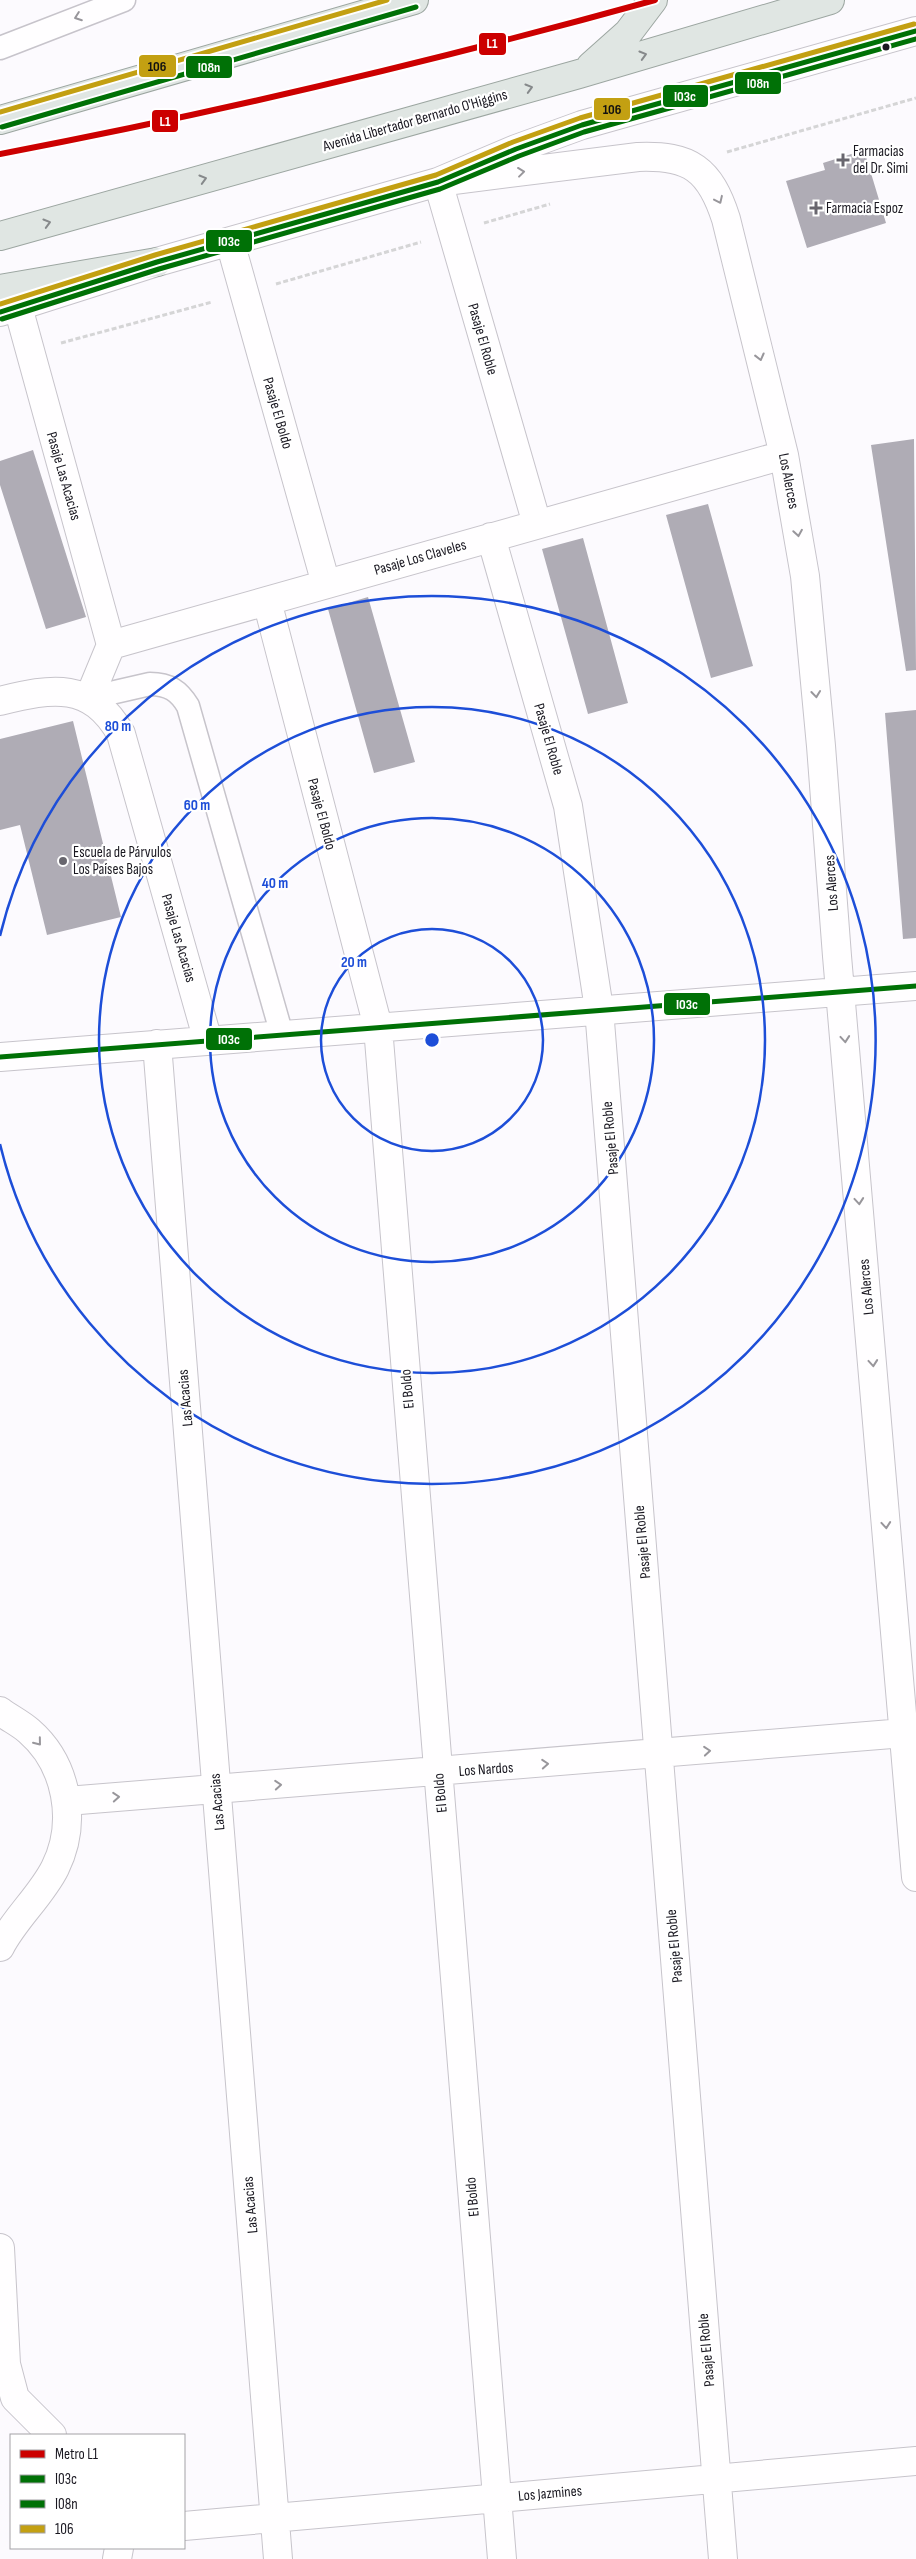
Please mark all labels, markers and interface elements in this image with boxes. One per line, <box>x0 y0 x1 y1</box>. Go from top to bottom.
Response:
one-way arrow <box>75 11 83 21</box>
line badge: L1 <box>478 32 507 56</box>
text: L1 <box>486 35 498 52</box>
unlabelled marker <box>881 42 891 52</box>
one-way arrow <box>638 51 646 61</box>
line badge: 106 <box>138 54 177 78</box>
line badge: I08n <box>185 55 233 79</box>
text: 106 <box>148 58 167 75</box>
text: I08n <box>198 59 220 76</box>
line badge: I08n <box>734 71 782 95</box>
text: I08n <box>747 75 769 92</box>
one-way arrow <box>524 84 532 94</box>
line badge: I03c <box>662 84 709 108</box>
street label: Avenida Libertador Bernardo O'Higgins <box>320 85 510 156</box>
text: I03c <box>674 88 696 105</box>
line badge: 106 <box>593 97 631 121</box>
text: 106 <box>603 101 622 118</box>
line badge: L1 <box>151 109 179 133</box>
text: L1 <box>159 113 171 130</box>
place label: Farmacias del Dr. Simi <box>853 142 908 178</box>
marker: Farmacias del Dr. Simi <box>837 154 849 166</box>
one-way arrow <box>517 167 525 178</box>
one-way arrow <box>199 174 208 185</box>
one-way arrow <box>713 195 723 204</box>
place label: Farmacia Espoz <box>826 199 904 218</box>
marker: Farmacia Espoz <box>810 202 822 214</box>
one-way arrow <box>42 218 51 228</box>
line badge: I03c <box>205 229 253 253</box>
text: I03c <box>218 233 240 250</box>
street label: Pasaje El Roble <box>463 301 502 377</box>
one-way arrow <box>754 352 765 361</box>
street label: Pasaje El Boldo <box>258 375 297 451</box>
street label: Pasaje Las Acacias <box>42 430 85 523</box>
street label: Los Alerces <box>774 452 803 511</box>
one-way arrow <box>792 529 803 537</box>
street label: Pasaje Los Claveles <box>372 535 468 580</box>
one-way arrow <box>810 691 821 699</box>
street label: Pasaje El Roble <box>529 701 568 777</box>
text: 80 m <box>105 717 131 736</box>
street label: Pasaje El Boldo <box>303 776 340 852</box>
text: 60 m <box>184 796 210 815</box>
place label: Escuela de Párvulos Los Países Bajos <box>73 843 171 879</box>
street label: Los Alerces <box>820 854 843 912</box>
marker: Escuela de Párvulos Los Países Bajos <box>57 855 69 867</box>
text: 40 m <box>262 874 288 893</box>
street label: Pasaje Las Acacias <box>157 892 200 985</box>
text: 20 m <box>341 953 367 972</box>
line badge: I03c <box>663 992 711 1016</box>
text: I03c <box>676 996 698 1013</box>
line badge: I03c <box>205 1027 253 1051</box>
text: I03c <box>218 1031 240 1048</box>
centre of rings <box>423 1031 441 1049</box>
one-way arrow <box>840 1035 851 1043</box>
street label: Pasaje El Roble <box>598 1101 623 1175</box>
one-way arrow <box>853 1197 864 1205</box>
street label: Los Alerces <box>855 1258 878 1316</box>
one-way arrow <box>867 1359 878 1367</box>
street label: El Boldo <box>396 1368 419 1409</box>
street label: Las Acacias <box>174 1369 197 1427</box>
street label: Pasaje El Roble <box>630 1505 655 1579</box>
one-way arrow <box>881 1521 892 1529</box>
one-way arrow <box>32 1736 41 1745</box>
one-way arrow <box>703 1746 711 1757</box>
street label: Los Nardos <box>458 1758 514 1781</box>
one-way arrow <box>541 1759 549 1770</box>
street label: El Boldo <box>429 1772 452 1813</box>
street label: Las Acacias <box>206 1773 229 1831</box>
one-way arrow <box>274 1779 282 1790</box>
one-way arrow <box>112 1792 120 1803</box>
street label: Pasaje El Roble <box>662 1909 687 1983</box>
street label: Las Acacias <box>239 2176 262 2234</box>
street label: El Boldo <box>461 2176 484 2217</box>
street label: Pasaje El Roble <box>694 2313 719 2387</box>
legend <box>10 2434 185 2549</box>
text: Metro L1 <box>55 2445 99 2464</box>
text: I03c <box>55 2470 77 2489</box>
street label: Los Jazmines <box>517 2481 583 2506</box>
text: I08n <box>55 2495 78 2514</box>
text: 106 <box>55 2520 74 2539</box>

